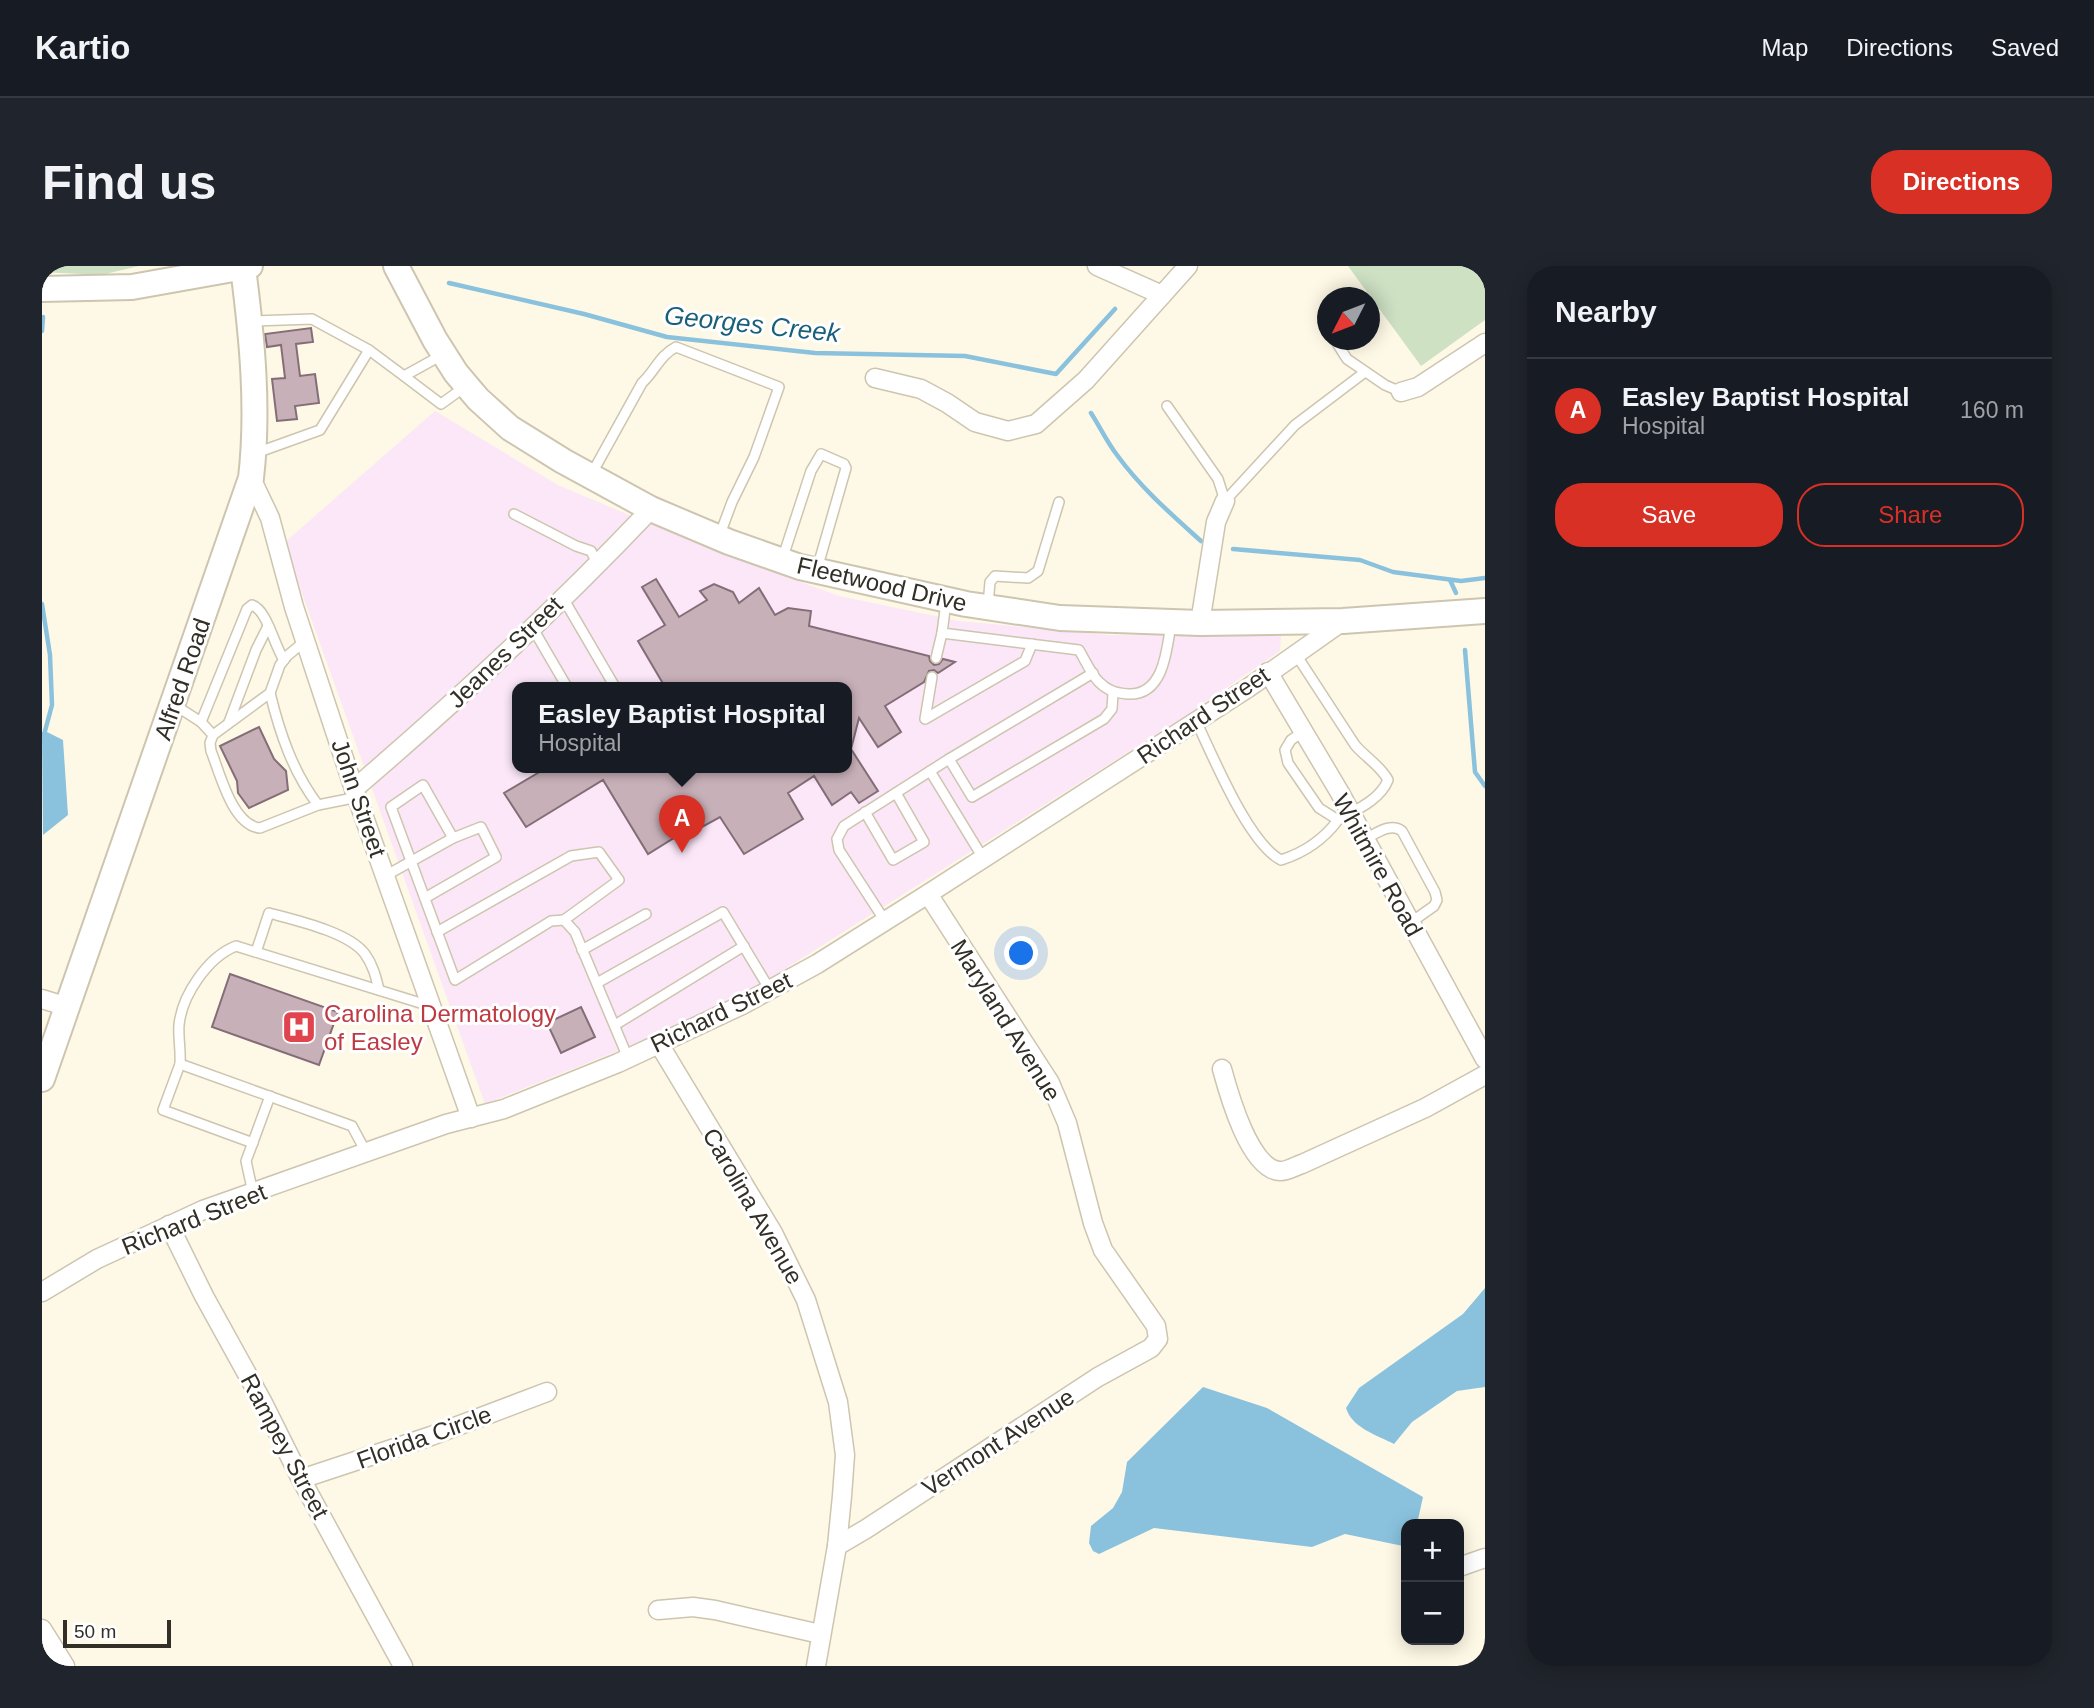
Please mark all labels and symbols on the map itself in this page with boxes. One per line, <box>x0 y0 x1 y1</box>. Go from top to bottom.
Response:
north arrow <box>1317 287 1380 350</box>
water label: Georges Creek <box>663 300 843 348</box>
street label: Fleetwood Drive <box>794 551 970 617</box>
street label: Jeanes Street <box>442 591 568 713</box>
street label: Alfred Road <box>149 615 215 743</box>
street label: Richard Street <box>1132 661 1274 769</box>
street label: John Street <box>326 736 392 861</box>
street label: Whitmire Road <box>1328 789 1428 941</box>
pin: A <box>659 795 705 853</box>
street label: Maryland Avenue <box>946 934 1066 1106</box>
your location <box>1004 936 1038 970</box>
street label: Richard Street <box>646 966 796 1058</box>
place label: Carolina Dermatology of Easley <box>324 1000 556 1055</box>
hospital icon: Carolina Dermatology of Easley <box>280 1008 318 1046</box>
street label: Carolina Avenue <box>697 1123 809 1289</box>
street label: Richard Street <box>118 1178 270 1260</box>
street label: Rampey Street <box>236 1369 335 1523</box>
street label: Vermont Avenue <box>917 1383 1079 1501</box>
street label: Florida Circle <box>353 1400 495 1474</box>
scale bar <box>63 1617 172 1649</box>

